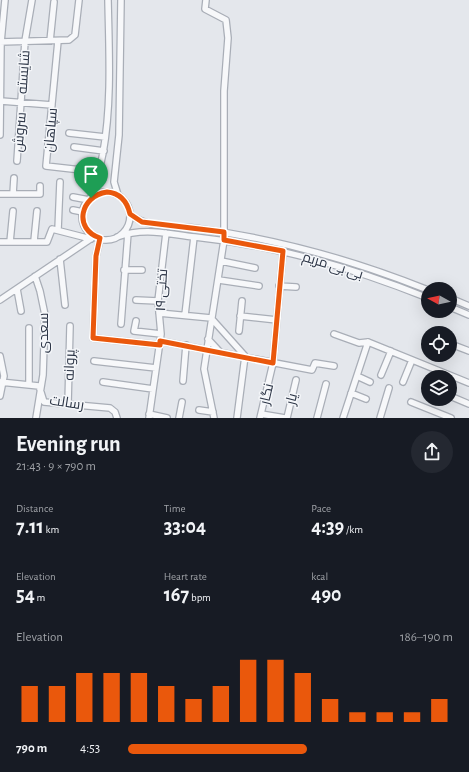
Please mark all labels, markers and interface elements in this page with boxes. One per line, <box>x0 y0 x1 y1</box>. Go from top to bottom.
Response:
street label: شایسته <box>15 50 33 94</box>
street label: سپاهان <box>42 107 62 153</box>
street label: سروش <box>11 111 29 153</box>
pin <box>74 157 108 198</box>
icon: arrive <box>80 163 102 185</box>
street label: بی بی مریم <box>300 250 365 284</box>
street label: تختی ۱۹ <box>154 268 170 312</box>
north arrow <box>421 282 457 318</box>
map controls <box>421 282 457 406</box>
street label: سعدی <box>37 313 51 353</box>
button: locate <box>421 326 457 362</box>
street label: پروانه <box>62 349 80 381</box>
button: layers <box>421 370 457 406</box>
street label: نگار <box>258 382 276 407</box>
street label: یار <box>284 392 300 408</box>
street label: رسالت <box>49 393 85 413</box>
button: share <box>411 431 453 473</box>
text: Evening run <box>16 433 121 455</box>
text: 21:43 · 9 × 790 m <box>16 460 96 473</box>
text: Distance <box>16 503 53 514</box>
text: Time <box>164 503 186 514</box>
text: Pace <box>311 503 331 514</box>
text: 7.11 <box>16 517 44 537</box>
text: 33:04 <box>164 517 206 537</box>
text: 4:39 <box>311 517 344 537</box>
text: km <box>44 524 59 535</box>
text: /km <box>344 524 363 535</box>
text: Elevation <box>16 571 56 582</box>
text: Heart rate <box>164 571 207 582</box>
text: kcal <box>311 571 328 582</box>
text: 54 <box>16 585 35 605</box>
text: 167 <box>164 585 189 605</box>
text: 490 <box>311 585 341 605</box>
text: m <box>35 592 45 603</box>
text: bpm <box>189 592 211 603</box>
text: Elevation <box>16 631 63 644</box>
text: 186–190 m <box>400 631 453 644</box>
text: 790 m <box>16 742 47 755</box>
text: 4:53 <box>80 742 100 755</box>

